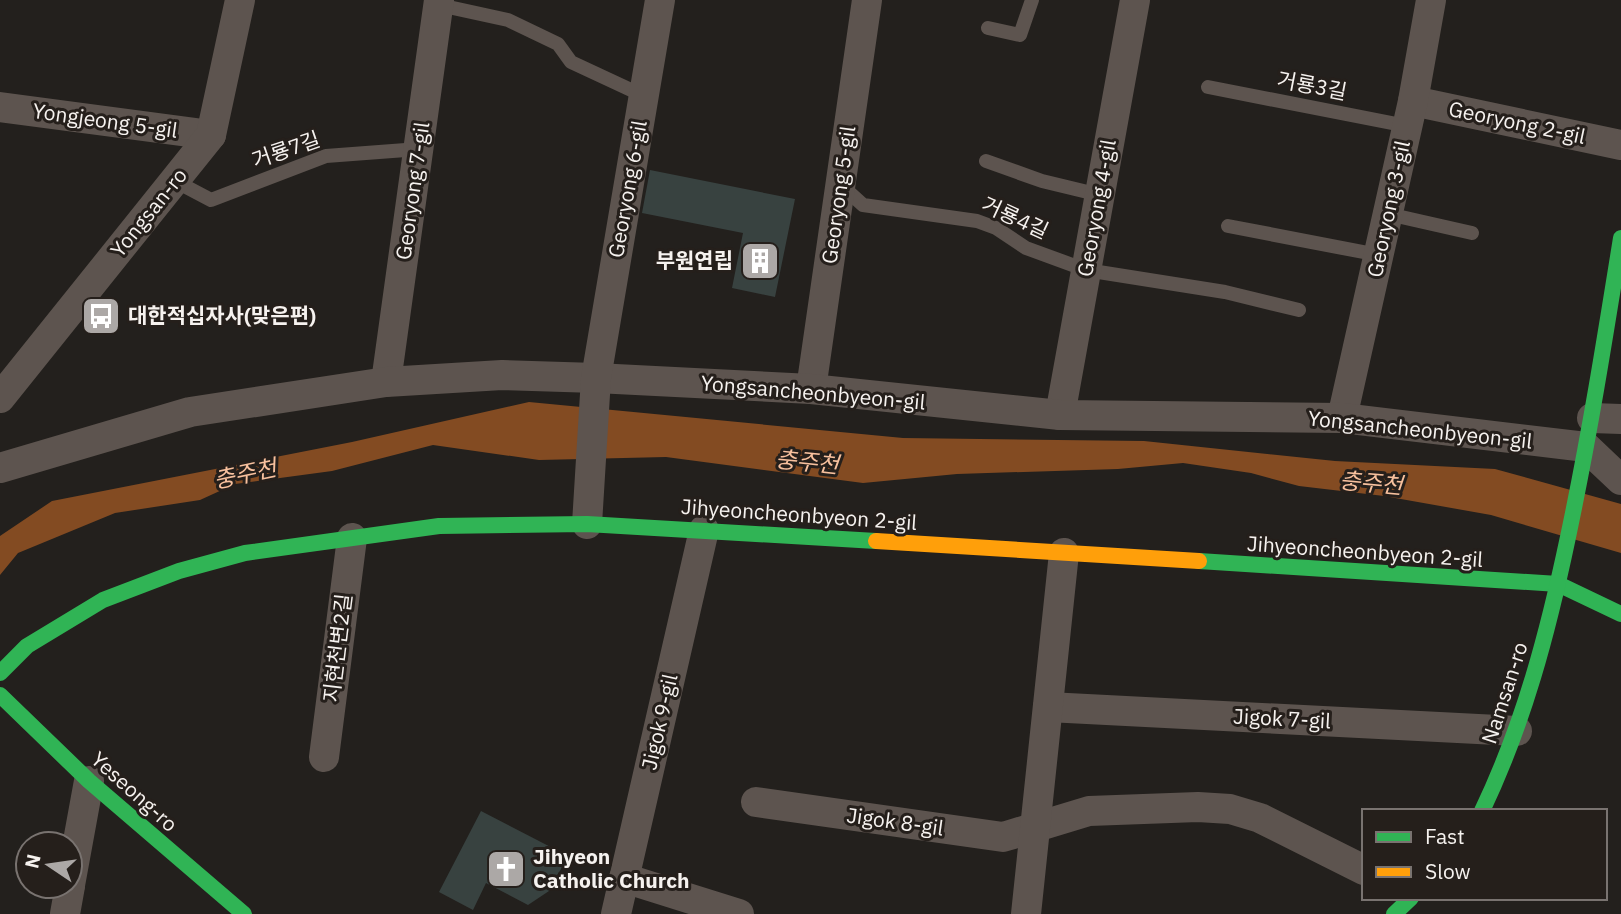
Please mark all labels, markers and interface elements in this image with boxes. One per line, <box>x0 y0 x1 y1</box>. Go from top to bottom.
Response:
street label: 거룡3길 <box>1275 65 1349 105</box>
street label: Georyong 2-gil <box>1446 94 1588 150</box>
street label: Yongjeong 5-gil <box>31 96 180 144</box>
street label: Georyong 6-gil <box>601 118 653 260</box>
street label: Georyong 7-gil <box>388 120 436 262</box>
street label: 거룡7길 <box>248 124 324 174</box>
street label: Georyong 5-gil <box>814 124 862 266</box>
street label: Georyong 4-gil <box>1070 137 1122 279</box>
street label: Georyong 3-gil <box>1360 138 1416 280</box>
street label: Yongsan-ro <box>104 162 193 263</box>
street label: 거룡4길 <box>978 189 1053 245</box>
building icon: 부원연립 <box>739 240 781 282</box>
place label: 부원연립 <box>656 246 733 274</box>
bus stop icon: 대한적십자사(맞은편) <box>80 295 122 337</box>
place label: 대한적십자사(맞은편) <box>128 301 316 329</box>
street label: Yongsancheonbyeon-gil <box>700 368 927 416</box>
street label: Yongsancheonbyeon-gil <box>1307 403 1534 455</box>
water label: 충주천 <box>774 443 843 480</box>
water label: 충주천 <box>211 451 282 494</box>
water label: 충주천 <box>1338 464 1407 500</box>
street label: Jihyeoncheonbyeon 2-gil <box>680 492 918 536</box>
street label: Jihyeoncheonbyeon 2-gil <box>1246 529 1484 573</box>
street label: 지현천변2길 <box>316 592 358 704</box>
street label: Namsan-ro <box>1474 638 1534 747</box>
street label: Jigok 9-gil <box>634 671 684 773</box>
street label: Jigok 7-gil <box>1233 701 1332 735</box>
street label: Yeseong-ro <box>85 745 184 838</box>
street label: Jigok 8-gil <box>845 800 946 842</box>
legend <box>1362 809 1607 900</box>
text: Fast <box>1425 822 1465 850</box>
north arrow <box>14 830 84 900</box>
place label: Jihyeon Catholic Church <box>533 842 690 894</box>
church icon: Jihyeon Catholic Church <box>485 848 527 890</box>
text: N <box>19 852 46 871</box>
text: Slow <box>1425 857 1471 885</box>

